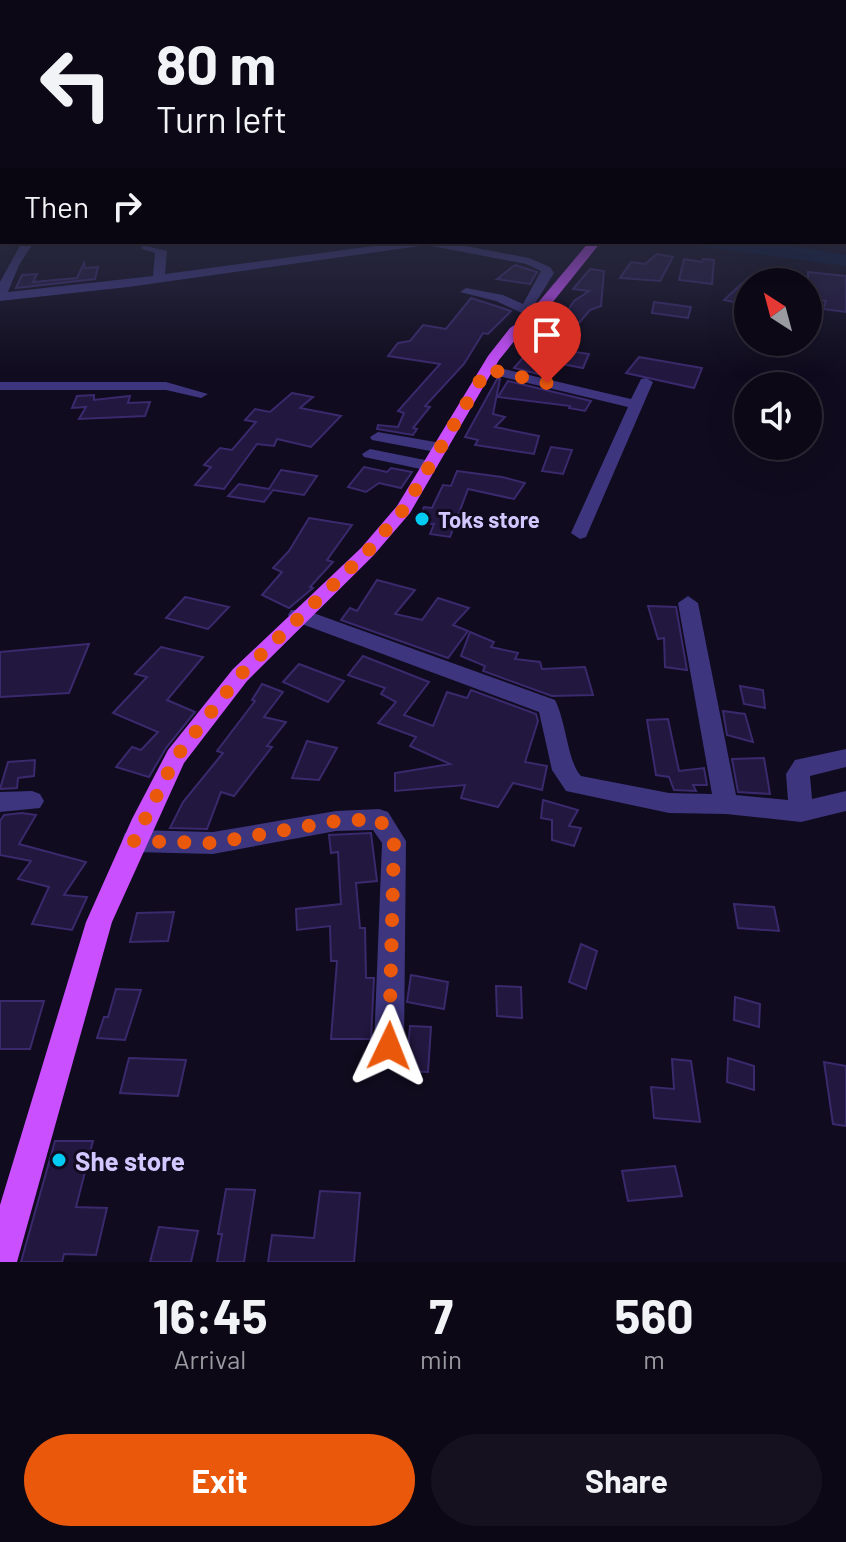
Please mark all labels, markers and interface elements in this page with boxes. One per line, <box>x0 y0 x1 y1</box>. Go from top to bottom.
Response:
text: 80 m <box>156 29 276 96</box>
icon: left <box>24 32 128 136</box>
text: Turn left <box>156 97 287 140</box>
icon: right <box>105 184 149 228</box>
text: Then <box>24 188 89 224</box>
north arrow <box>734 268 822 356</box>
map controls <box>734 268 822 460</box>
pin <box>513 301 581 383</box>
icon: arrive <box>525 313 569 357</box>
button: sound <box>734 372 822 460</box>
place label: Toks store <box>438 506 540 532</box>
marker: Toks store <box>413 510 431 528</box>
position arrow <box>347 1004 431 1088</box>
place label: She store <box>75 1145 185 1176</box>
marker: She store <box>50 1151 68 1169</box>
text: 16:45 <box>152 1286 268 1344</box>
text: 7 <box>429 1286 453 1344</box>
text: 560 <box>615 1286 694 1344</box>
text: Arrival <box>174 1343 246 1374</box>
text: min <box>420 1343 462 1374</box>
text: m <box>643 1343 665 1374</box>
button: Exit <box>24 1434 415 1526</box>
button: Share <box>431 1434 822 1526</box>

